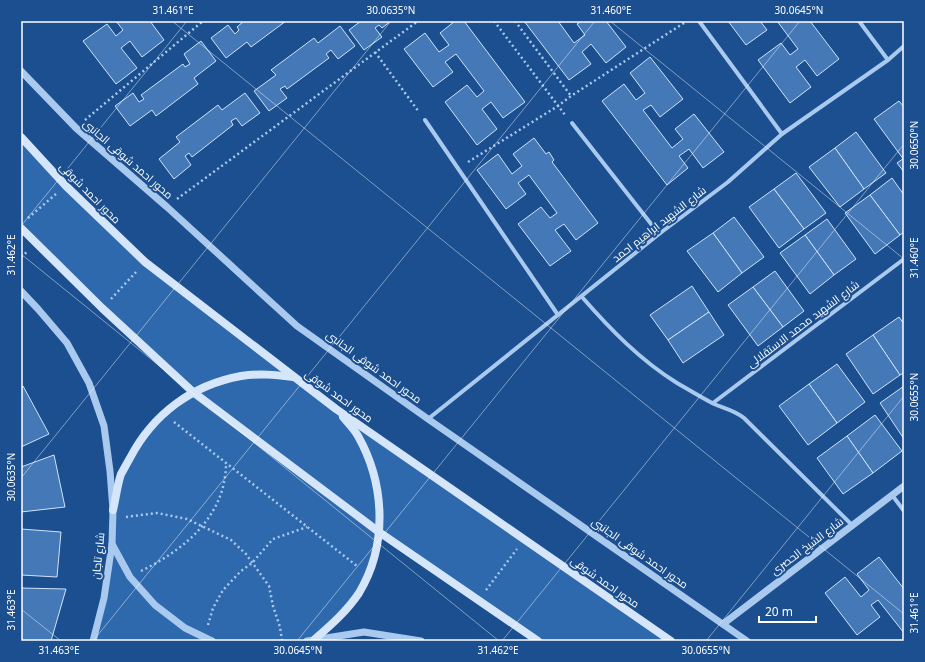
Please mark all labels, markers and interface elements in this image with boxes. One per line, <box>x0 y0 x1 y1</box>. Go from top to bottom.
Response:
text: 31.461°E <box>152 3 194 17</box>
text: 30.0635°N <box>367 3 415 17</box>
text: 31.460°E <box>590 3 632 17</box>
text: 30.0645°N <box>775 3 823 17</box>
street label: محور احمد شوقى الجانبى <box>80 116 176 202</box>
text: 30.0650°N <box>907 121 921 169</box>
street label: محور احمد شوقى <box>57 160 123 226</box>
street label: شارع الشهيد ابراهيم احمد <box>609 182 709 266</box>
text: 31.462°E <box>4 234 18 276</box>
text: 31.460°E <box>907 237 921 279</box>
street label: شارع الشهيد محمد الاستقلالى <box>744 276 862 372</box>
street label: محور احمد شوقى الجانبى <box>324 328 424 406</box>
street label: محور احمد شوقى <box>302 367 376 425</box>
text: 30.0655°N <box>907 373 921 421</box>
text: 30.0635°N <box>4 453 18 501</box>
street label: شارع الشيخ الحصرى <box>767 513 847 579</box>
street label: محور احمد شوقى الجانبى <box>589 515 691 591</box>
street label: شارع تاجان <box>88 532 108 580</box>
street label: محور احمد شوقى <box>568 553 642 611</box>
text: 31.463°E <box>4 589 18 631</box>
text: 31.461°E <box>907 592 921 634</box>
scale bar <box>759 598 816 624</box>
text: 20 m <box>765 603 793 620</box>
text: 31.463°E <box>38 643 80 657</box>
text: 30.0645°N <box>274 643 322 657</box>
text: 31.462°E <box>477 643 519 657</box>
text: 30.0655°N <box>682 643 730 657</box>

